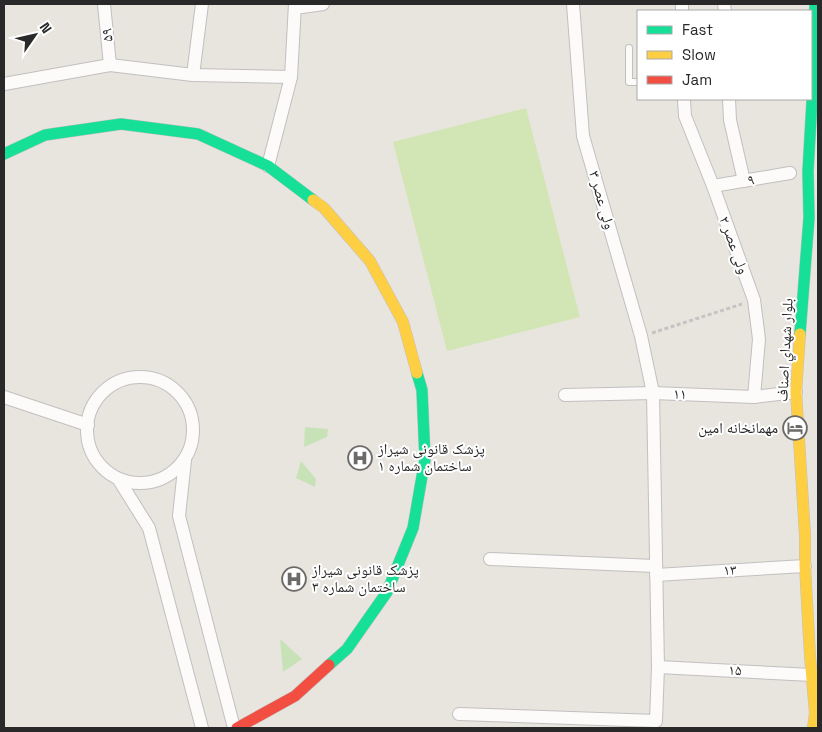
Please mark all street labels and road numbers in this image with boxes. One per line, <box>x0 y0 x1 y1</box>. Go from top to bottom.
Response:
street label: ۵۹ <box>96 27 117 43</box>
street label: ولی عصر ۳ <box>584 168 620 232</box>
street label: ۹ <box>746 170 756 189</box>
street label: ولی عصر ۲ <box>714 213 754 277</box>
street label: بلوار شهداي اصناف <box>772 298 800 402</box>
street label: ۱۱ <box>673 384 687 403</box>
street label: ۱۳ <box>723 560 737 579</box>
street label: ۱۵ <box>728 660 743 679</box>

